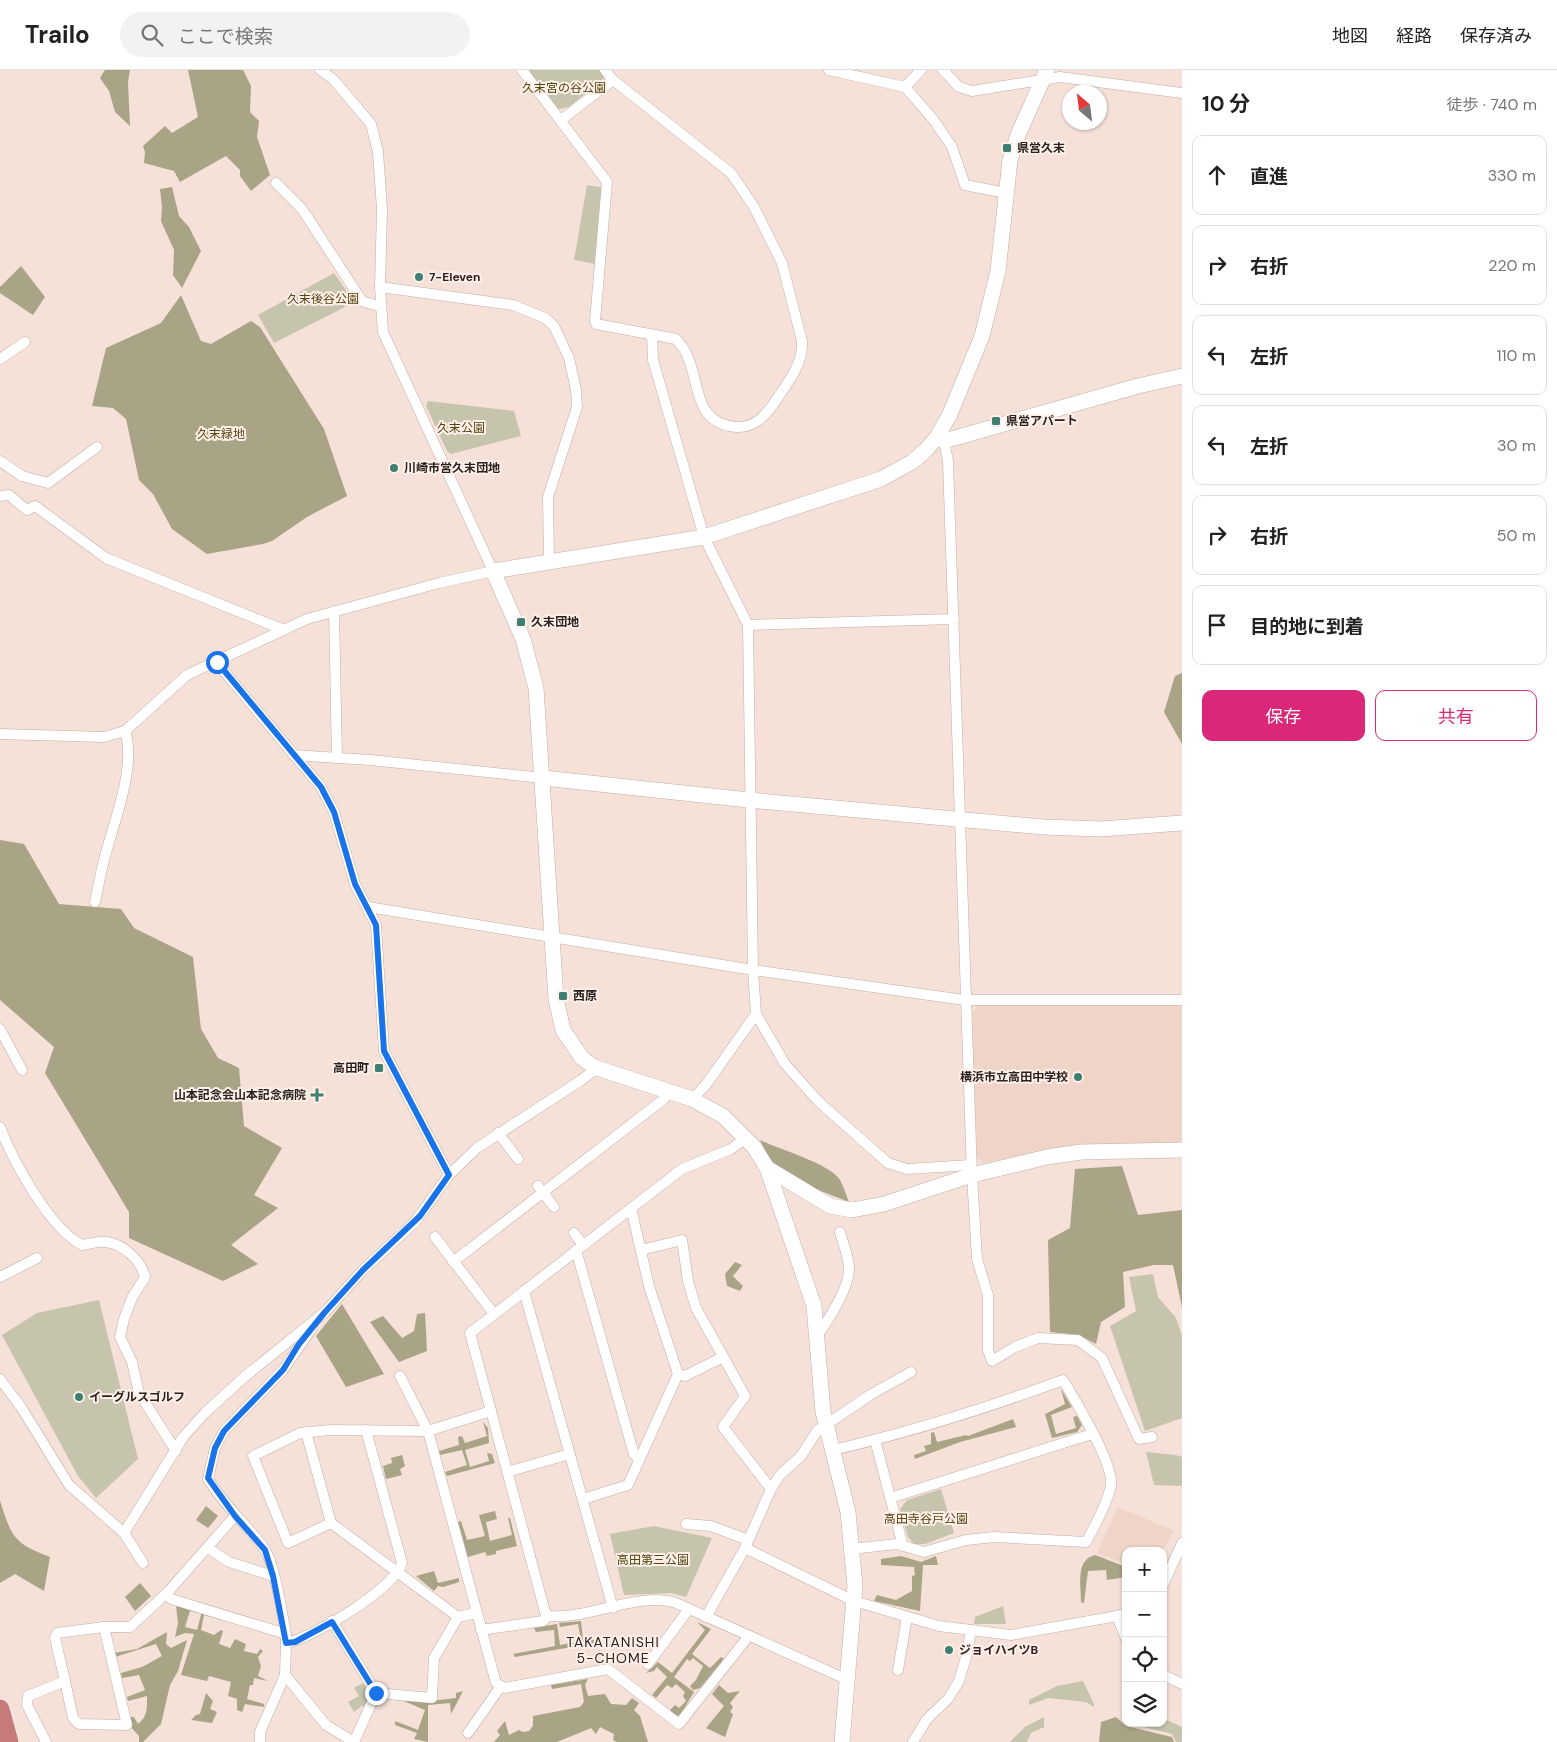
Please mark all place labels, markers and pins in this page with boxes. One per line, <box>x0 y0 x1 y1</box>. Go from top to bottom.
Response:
place label: 県営久末 <box>1017 140 1065 156</box>
marker: 県営久末 <box>1001 142 1013 154</box>
place label: 7-Eleven <box>429 269 481 285</box>
marker: 7-Eleven <box>413 271 425 283</box>
place label: 県営アパート <box>1006 413 1078 429</box>
marker: 県営アパート <box>990 415 1002 427</box>
place label: 川崎市営久末団地 <box>404 460 500 476</box>
marker: 川崎市営久末団地 <box>388 462 400 474</box>
place label: 久末団地 <box>531 614 579 630</box>
marker: 久末団地 <box>515 616 527 628</box>
place label: 西原 <box>573 988 597 1004</box>
marker: 西原 <box>557 990 569 1002</box>
place label: 高田町 <box>333 1060 369 1076</box>
marker: 高田町 <box>373 1062 385 1074</box>
place label: 横浜市立高田中学校 <box>960 1069 1068 1085</box>
marker: 横浜市立高田中学校 <box>1072 1071 1084 1083</box>
place label: 山本記念会山本記念病院 <box>174 1087 306 1103</box>
marker: 山本記念会山本記念病院 <box>310 1088 324 1102</box>
place label: イーグルスゴルフ <box>89 1389 185 1405</box>
marker: イーグルスゴルフ <box>73 1391 85 1403</box>
place label: ジョイハイツB <box>959 1642 1039 1658</box>
marker: ジョイハイツB <box>943 1644 955 1656</box>

